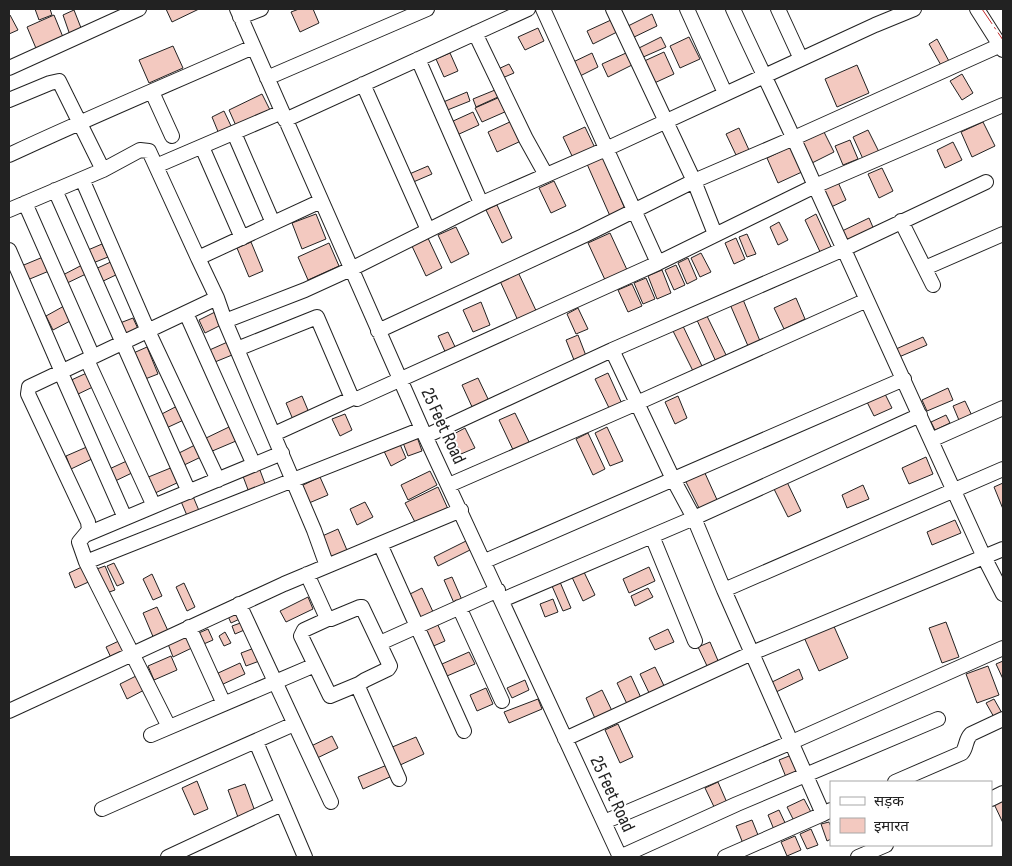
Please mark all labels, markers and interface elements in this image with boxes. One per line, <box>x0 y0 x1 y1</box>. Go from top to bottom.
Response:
street label: 25 Feet Road <box>415 384 471 468</box>
street label: 25 Feet Road <box>584 752 640 836</box>
legend <box>830 781 992 846</box>
text: सड़क <box>874 792 904 811</box>
text: इमारत <box>874 817 909 836</box>

